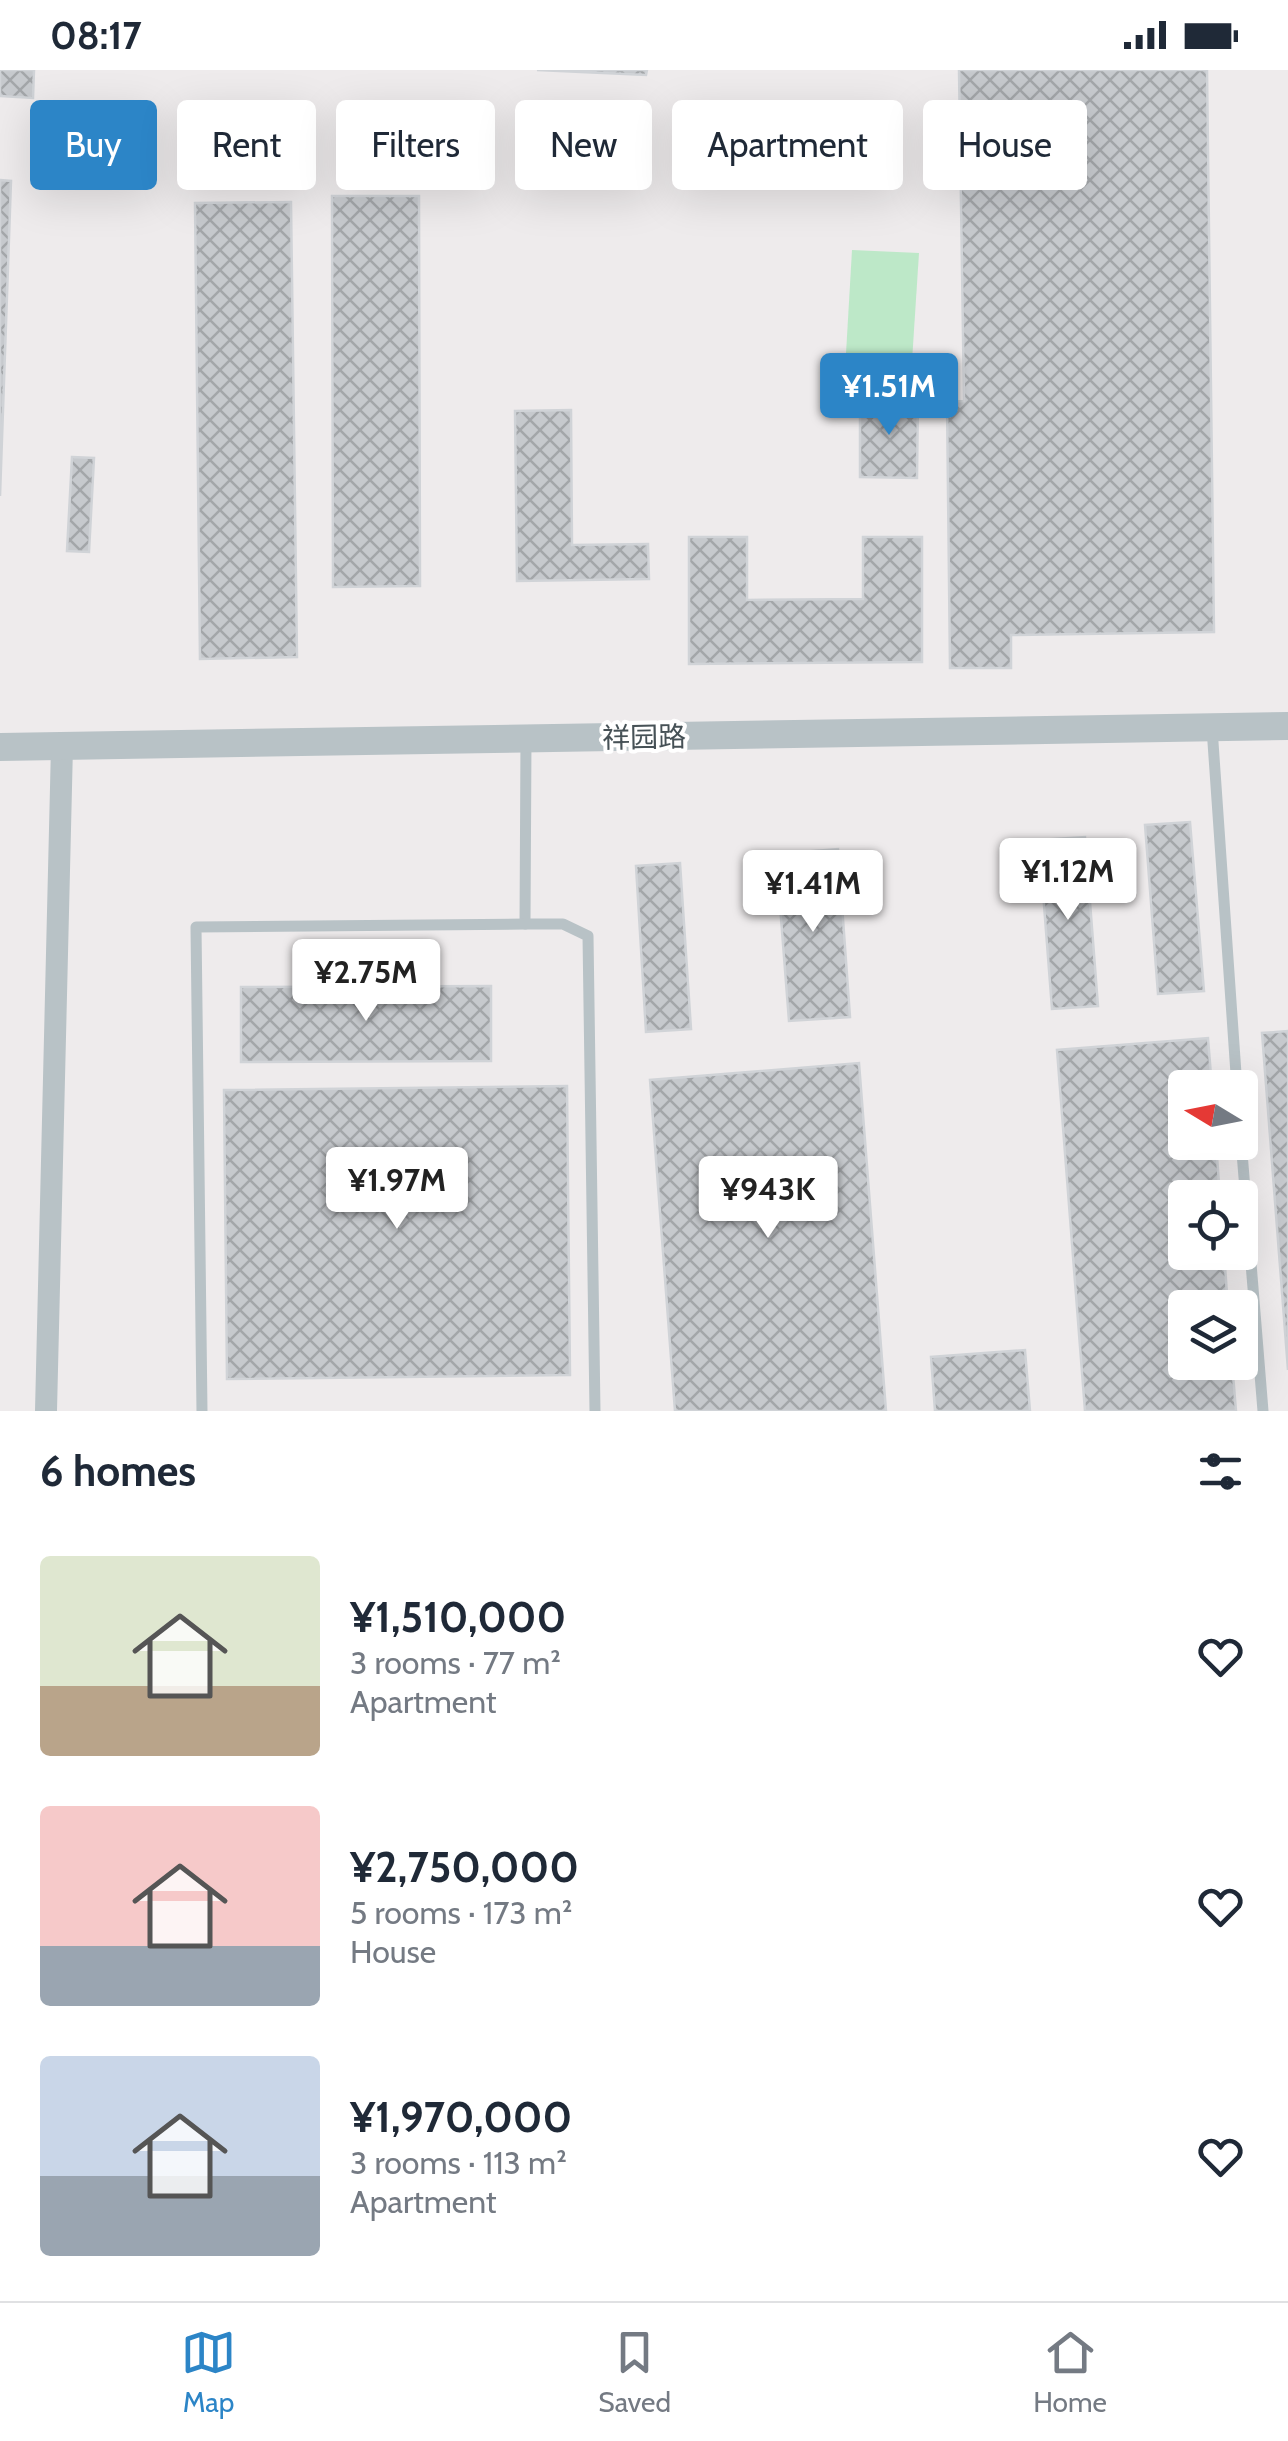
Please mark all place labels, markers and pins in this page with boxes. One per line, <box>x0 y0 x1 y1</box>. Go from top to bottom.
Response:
pin: ¥1.51M <box>808 353 970 438</box>
pin: ¥1.12M <box>987 838 1149 923</box>
pin: ¥1.41M <box>732 850 894 935</box>
pin: ¥2.75M <box>285 939 447 1024</box>
pin: ¥1.97M <box>316 1147 478 1232</box>
pin: ¥943K <box>698 1156 838 1241</box>

